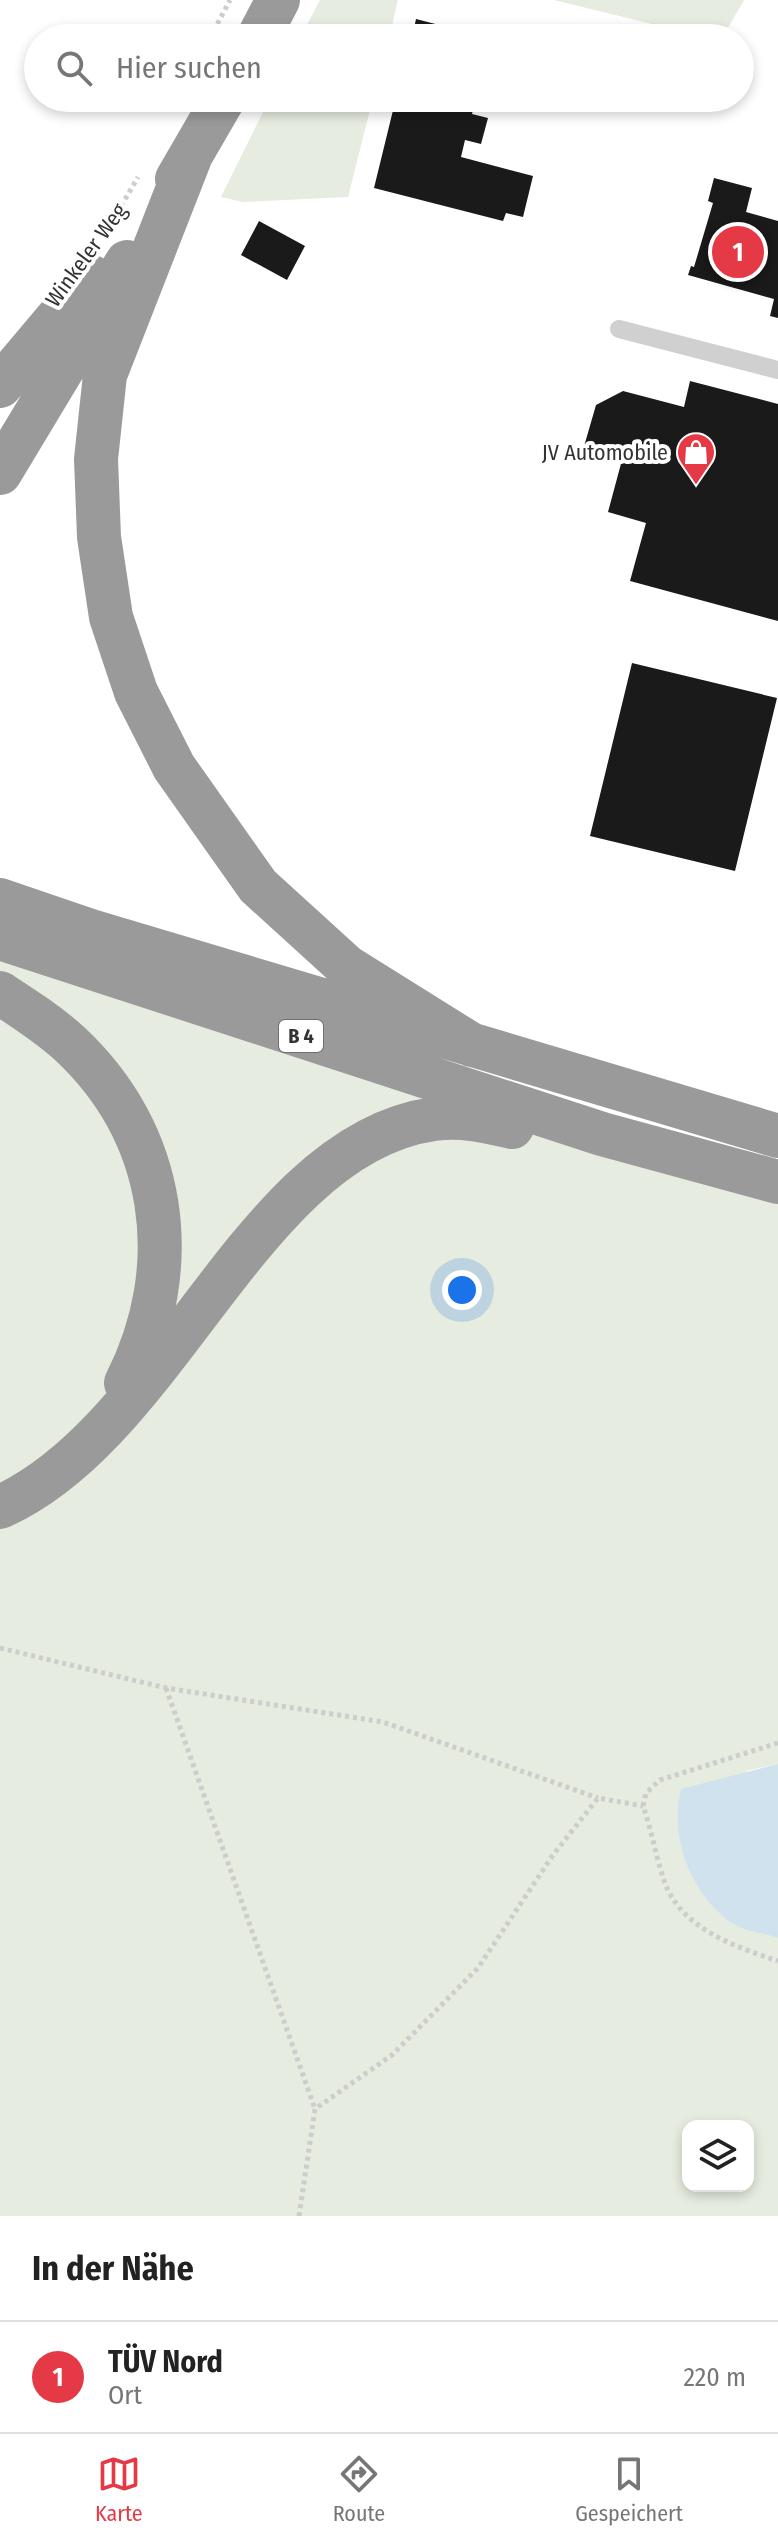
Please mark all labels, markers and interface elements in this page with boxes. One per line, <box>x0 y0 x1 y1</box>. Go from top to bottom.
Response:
search box <box>24 24 754 112</box>
icon: search <box>52 46 96 90</box>
text: Hier suchen <box>116 50 262 86</box>
street label: Winkeler Weg <box>39 197 133 312</box>
pin: 1 <box>712 222 764 282</box>
shop icon: JV Automobile <box>675 431 717 486</box>
place label: JV Automobile <box>542 439 668 466</box>
road number: B 4 <box>279 1020 323 1052</box>
your location <box>442 1270 482 1310</box>
map controls <box>682 2120 754 2192</box>
button: layers <box>682 2120 754 2192</box>
text: In der Nähe <box>32 2248 194 2289</box>
text: TÜV Nord <box>108 2344 223 2380</box>
text: 1 <box>53 2362 64 2393</box>
text: 220 m <box>683 2362 746 2393</box>
text: Ort <box>108 2380 142 2411</box>
tab: Karte <box>95 2452 143 2527</box>
tab: Route <box>333 2452 385 2527</box>
tab: Gespeichert <box>575 2452 683 2527</box>

